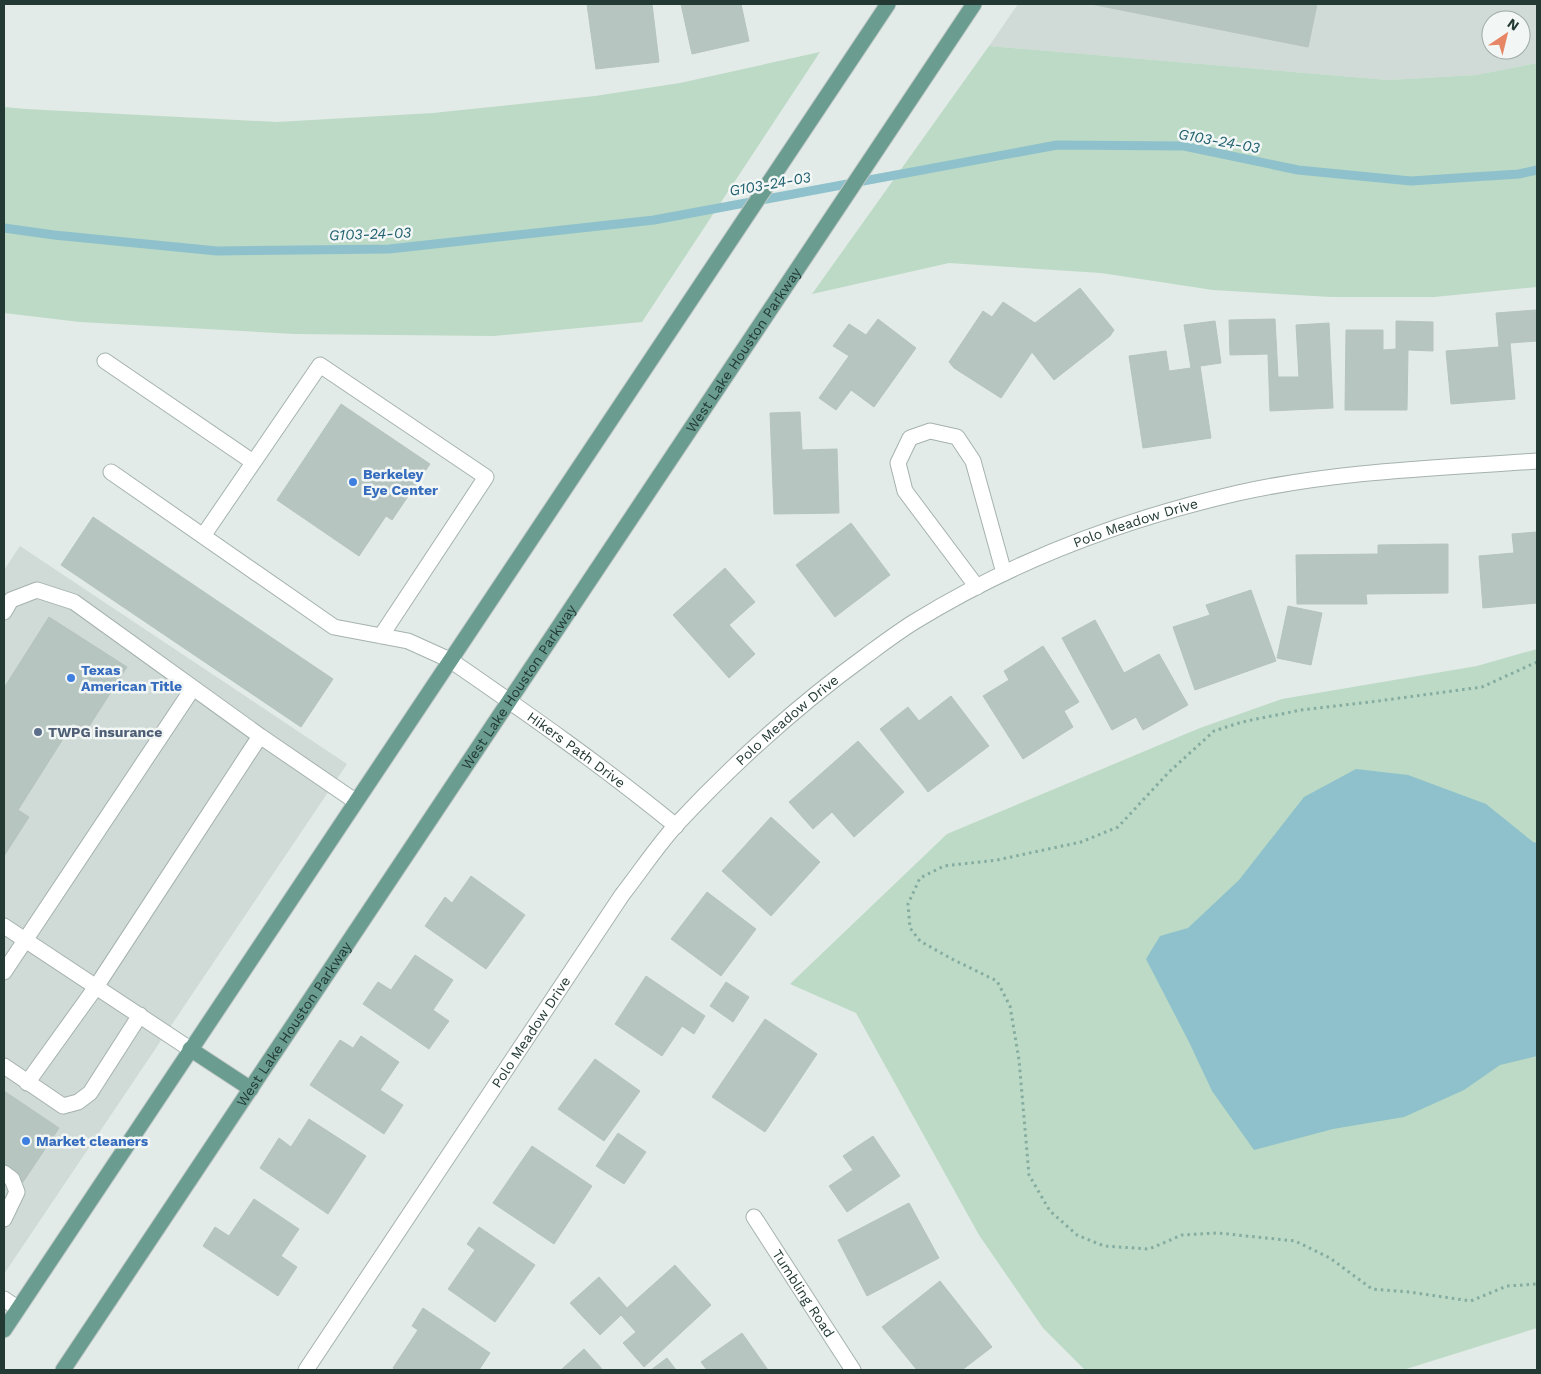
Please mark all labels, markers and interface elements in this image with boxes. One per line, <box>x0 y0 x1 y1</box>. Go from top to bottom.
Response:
north arrow <box>1481 10 1531 60</box>
text: N <box>1505 15 1522 34</box>
water label: G103-24-03 <box>1177 125 1261 157</box>
water label: G103-24-03 <box>728 168 812 200</box>
water label: G103-24-03 <box>328 224 412 244</box>
street label: West Lake Houston Parkway <box>683 264 804 435</box>
place label: Berkeley Eye Center <box>363 466 438 498</box>
marker: Berkeley Eye Center <box>347 476 359 488</box>
street label: Polo Meadow Drive <box>1071 495 1200 550</box>
street label: West Lake Houston Parkway <box>458 601 580 772</box>
place label: Texas American Title <box>81 662 182 694</box>
street label: Polo Meadow Drive <box>732 671 842 768</box>
marker: Texas American Title <box>65 672 77 684</box>
street label: Hikers Path Drive <box>524 708 629 791</box>
place label: TWPG insurance <box>48 724 162 740</box>
marker: TWPG insurance <box>32 726 44 738</box>
street label: West Lake Houston Parkway <box>233 938 355 1109</box>
street label: Polo Meadow Drive <box>488 973 574 1091</box>
place label: Market cleaners <box>36 1133 149 1149</box>
marker: Market cleaners <box>20 1135 32 1147</box>
street label: Tumbling Road <box>769 1246 838 1340</box>

